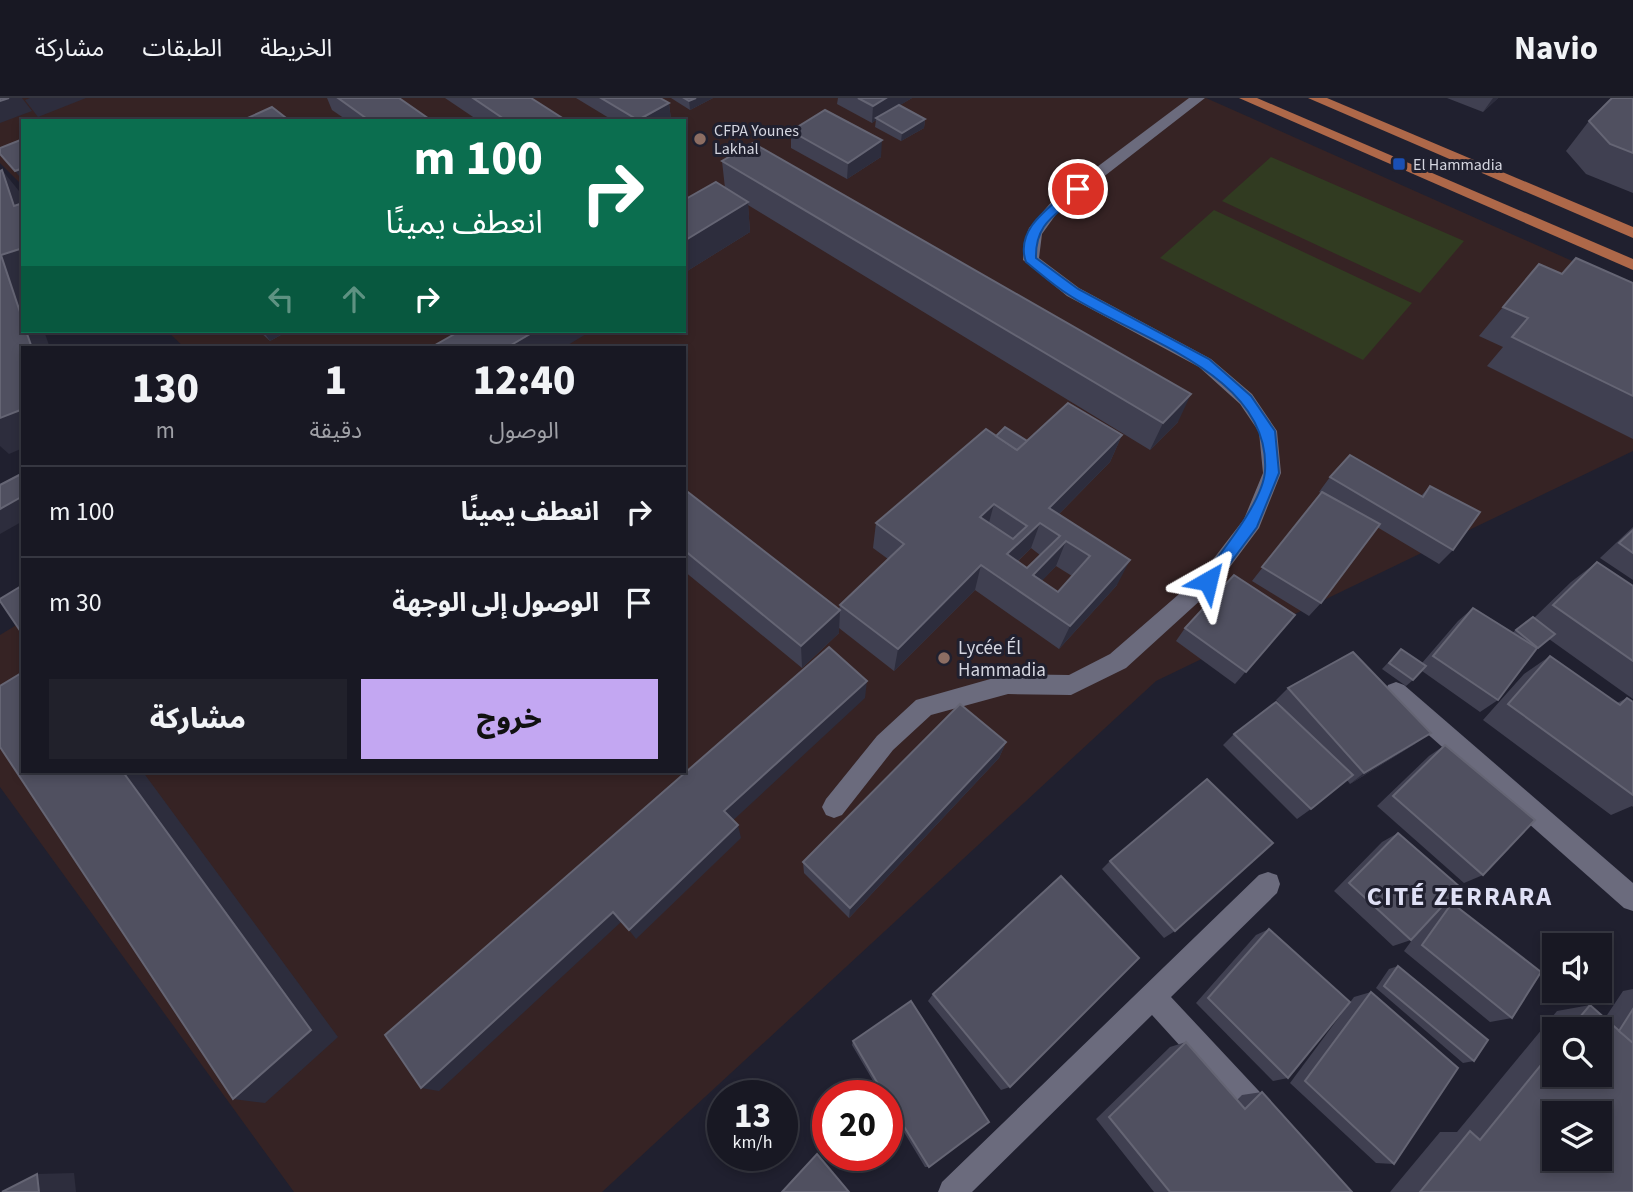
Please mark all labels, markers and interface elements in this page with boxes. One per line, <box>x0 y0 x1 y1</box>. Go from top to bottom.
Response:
text: Navio <box>1514 25 1598 72</box>
text: مشاركة <box>35 31 104 66</box>
text: الطبقات <box>142 31 222 66</box>
text: الخريطة <box>260 31 332 66</box>
place label: CFPA Younes Lakhal <box>714 120 799 160</box>
text: 100 m <box>414 124 543 194</box>
marker: CFPA Younes Lakhal <box>692 131 708 147</box>
icon: right <box>567 147 658 238</box>
place label: El Hammadia <box>1413 154 1503 176</box>
marker: El Hammadia <box>1391 156 1407 172</box>
pin <box>1048 159 1108 219</box>
icon: arrive <box>1059 170 1097 208</box>
text: انعطف يمينًا <box>386 200 543 246</box>
icon: left <box>262 280 300 318</box>
icon: ahead <box>335 280 373 318</box>
icon: right <box>408 280 446 318</box>
text: 1 <box>325 351 347 411</box>
text: 12:40 <box>473 351 575 411</box>
text: 130 <box>132 359 199 419</box>
text: m <box>156 414 175 447</box>
text: دقيقة <box>310 414 362 447</box>
text: الوصول <box>489 414 559 447</box>
text: 100 m <box>49 493 115 530</box>
text: انعطف يمينًا <box>461 493 599 530</box>
icon: right <box>620 493 658 531</box>
position arrow <box>1171 544 1245 618</box>
text: 30 m <box>49 584 102 621</box>
text: الوصول إلى الوجهة <box>392 584 599 621</box>
icon: arrive <box>620 584 658 622</box>
place label: Lycée Él Hammadia <box>958 635 1046 684</box>
marker: Lycée Él Hammadia <box>936 650 952 666</box>
button: مشاركة <box>49 679 347 759</box>
button: خروج <box>361 679 658 759</box>
district label: CITÉ ZERRARA <box>1367 878 1553 915</box>
map controls <box>1542 933 1612 1171</box>
button: sound <box>1542 933 1612 1003</box>
button: search <box>1542 1017 1612 1087</box>
speed limit sign: 20 <box>812 1080 903 1171</box>
text: 13 <box>734 1091 771 1141</box>
button: layers <box>1542 1101 1612 1171</box>
text: km/h <box>733 1130 772 1155</box>

